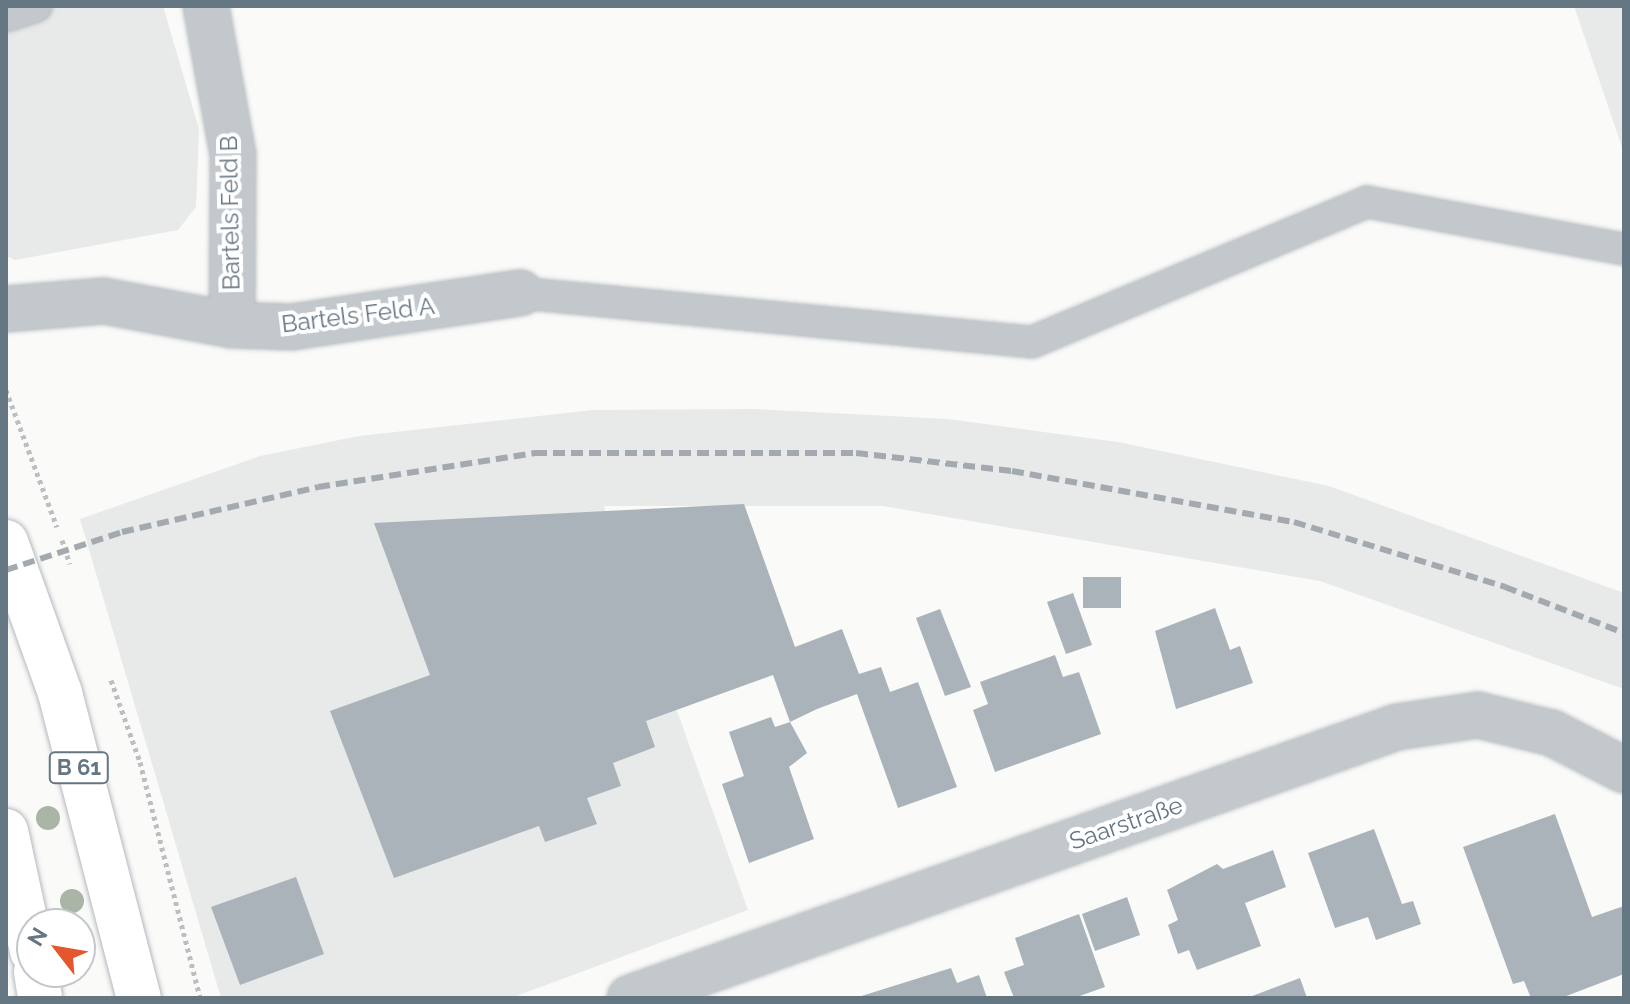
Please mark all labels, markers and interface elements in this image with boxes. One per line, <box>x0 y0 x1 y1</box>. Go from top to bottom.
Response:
street label: Bartels Feld B <box>214 135 246 291</box>
street label: Bartels Feld A <box>279 291 437 339</box>
road number: B 61 <box>47 750 111 786</box>
street label: Saarstraße <box>1066 790 1186 856</box>
north arrow <box>16 908 96 988</box>
text: N <box>22 923 53 951</box>

